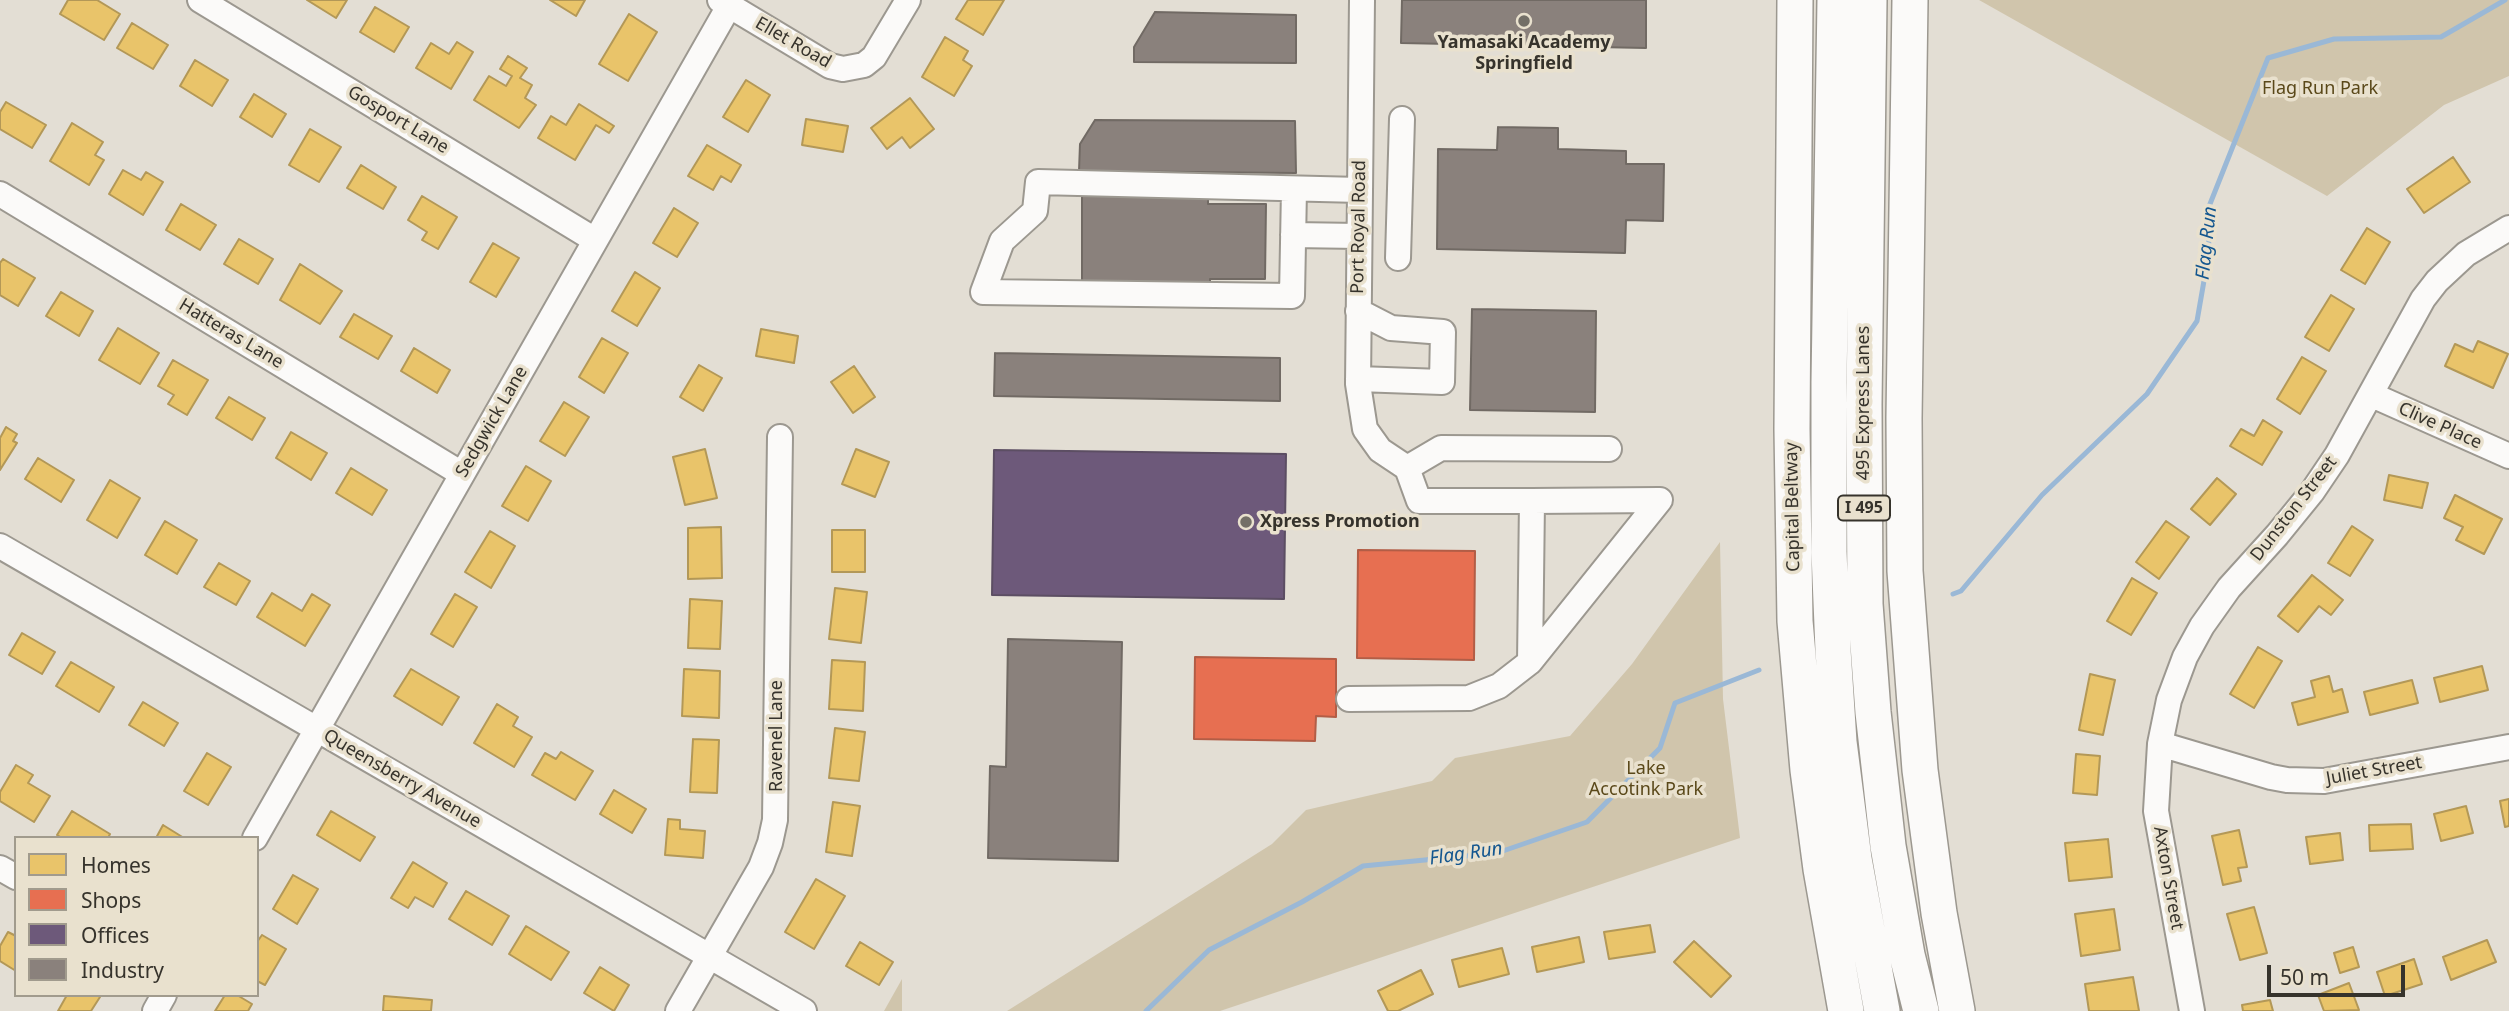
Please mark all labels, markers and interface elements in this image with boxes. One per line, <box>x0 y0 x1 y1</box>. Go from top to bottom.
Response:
street label: Ellet Road <box>751 13 835 73</box>
marker: Yamasaki Academy Springfield <box>1516 13 1532 29</box>
place label: Yamasaki Academy Springfield <box>1438 32 1610 74</box>
park label: Flag Run Park <box>2262 78 2378 100</box>
street label: Gosport Lane <box>344 81 452 159</box>
street label: Port Royal Road <box>1347 160 1371 294</box>
water label: Flag Run <box>2192 205 2222 281</box>
street label: Hatteras Lane <box>175 294 287 374</box>
street label: 495 Express Lanes <box>1853 326 1875 480</box>
street label: Sedgwick Lane <box>451 363 533 481</box>
street label: Clive Place <box>2395 398 2485 454</box>
street label: Capital Beltway <box>1781 442 1805 572</box>
street label: Dunston Street <box>2246 452 2342 566</box>
road number: I 495 <box>1838 495 1890 520</box>
place label: Xpress Promotion <box>1260 511 1420 533</box>
marker: Xpress Promotion <box>1238 514 1254 530</box>
street label: Ravenel Lane <box>766 680 788 792</box>
street label: Queensberry Avenue <box>319 725 485 833</box>
street label: Juliet Street <box>2324 752 2424 790</box>
park label: Lake Accotink Park <box>1589 758 1703 800</box>
street label: Axton Street <box>2148 825 2188 931</box>
legend <box>14 836 259 997</box>
water label: Flag Run <box>1428 838 1504 870</box>
text: Homes <box>81 851 151 879</box>
text: Shops <box>81 886 141 914</box>
text: Offices <box>81 921 149 949</box>
scale bar <box>2271 951 2409 995</box>
text: Industry <box>81 956 164 984</box>
text: 50 m <box>2280 963 2329 991</box>

